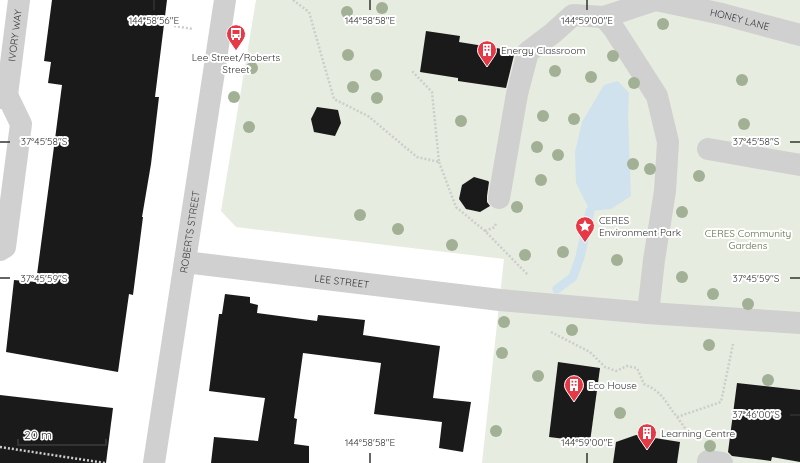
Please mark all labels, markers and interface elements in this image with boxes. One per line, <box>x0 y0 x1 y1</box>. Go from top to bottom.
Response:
street label: HONEY LANE <box>709 5 771 33</box>
street label: IVORY WAY <box>5 8 24 62</box>
text: 144°58'56"E <box>129 14 180 27</box>
text: 144°58'58"E <box>345 14 396 27</box>
text: 144°59'00"E <box>561 14 613 27</box>
bus stop icon: Lee Street/Roberts Street <box>225 23 247 51</box>
building icon: Energy Classroom <box>476 39 498 67</box>
place label: Energy Classroom <box>501 44 586 57</box>
place label: Lee Street/Roberts Street <box>192 51 281 76</box>
text: 37°45'58"S <box>21 135 68 148</box>
text: 37°45'58"S <box>733 135 780 148</box>
street label: ROBERTS STREET <box>177 190 202 274</box>
place label: CERES Environment Park <box>599 214 681 239</box>
place icon: CERES Environment Park <box>574 215 596 243</box>
park label: CERES Community Gardens <box>705 227 791 252</box>
street label: LEE STREET <box>314 271 370 291</box>
text: 37°45'59"S <box>21 272 68 285</box>
text: 37°45'59"S <box>733 272 780 285</box>
building icon: Eco House <box>563 374 585 402</box>
place label: Eco House <box>588 379 637 392</box>
text: 37°46'00"S <box>732 408 780 421</box>
scale bar <box>18 421 106 447</box>
building icon: Learning Centre <box>636 422 658 450</box>
text: 20 m <box>24 427 52 442</box>
place label: Learning Centre <box>661 427 736 440</box>
text: 144°58'58"E <box>345 436 396 449</box>
text: 144°59'00"E <box>561 436 613 449</box>

